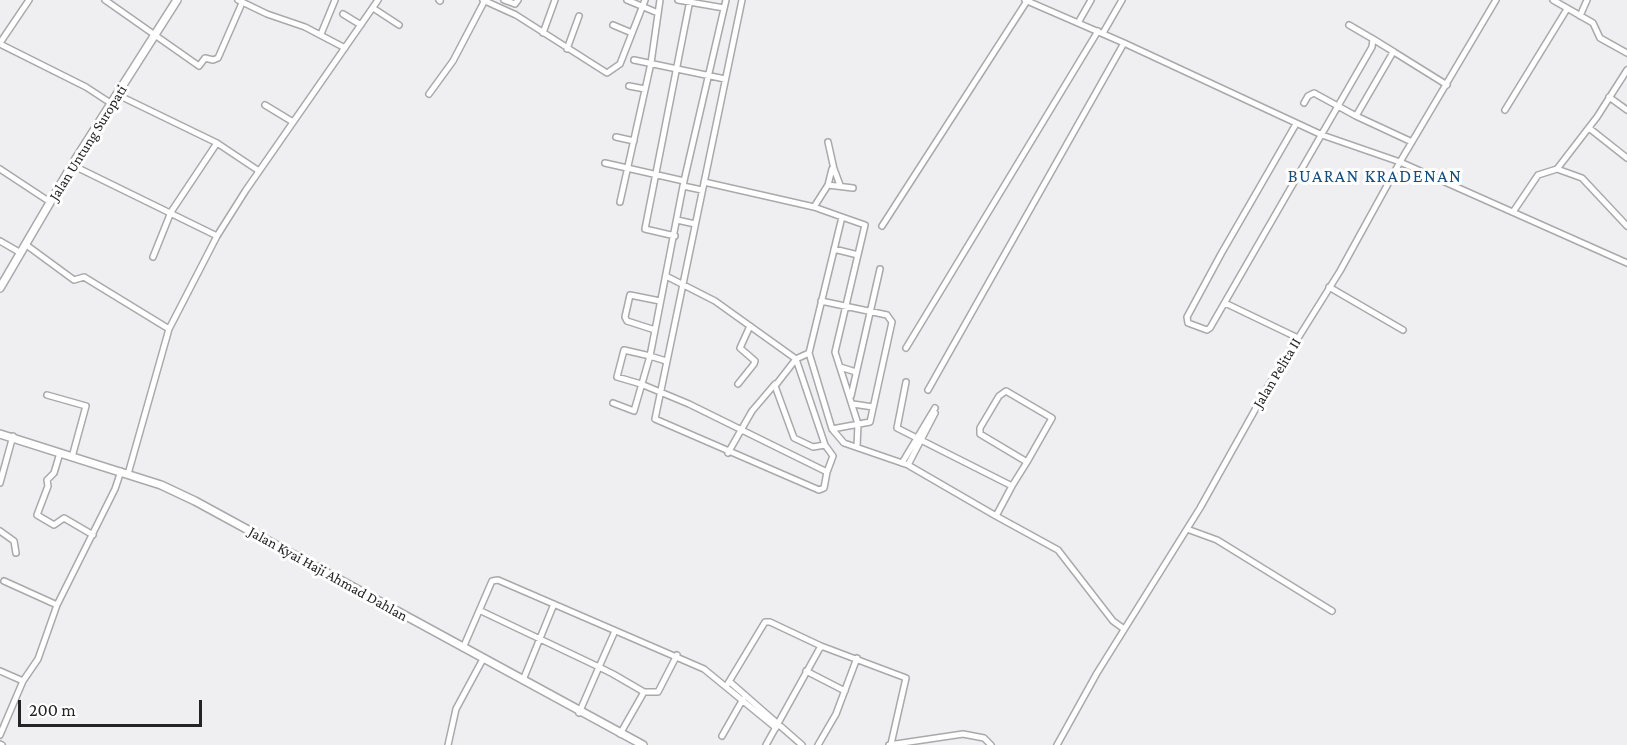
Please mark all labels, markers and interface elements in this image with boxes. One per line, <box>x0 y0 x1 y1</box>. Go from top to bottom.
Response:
street label: Jalan Untung Suropati <box>45 82 131 204</box>
district label: BUARAN KRADENAN <box>1288 165 1462 187</box>
street label: Jalan Pelita II <box>1249 335 1305 411</box>
street label: Jalan Kyai Haji Ahmad Dahlan <box>245 523 411 625</box>
scale bar <box>21 688 206 726</box>
text: 200 m <box>29 700 76 720</box>

